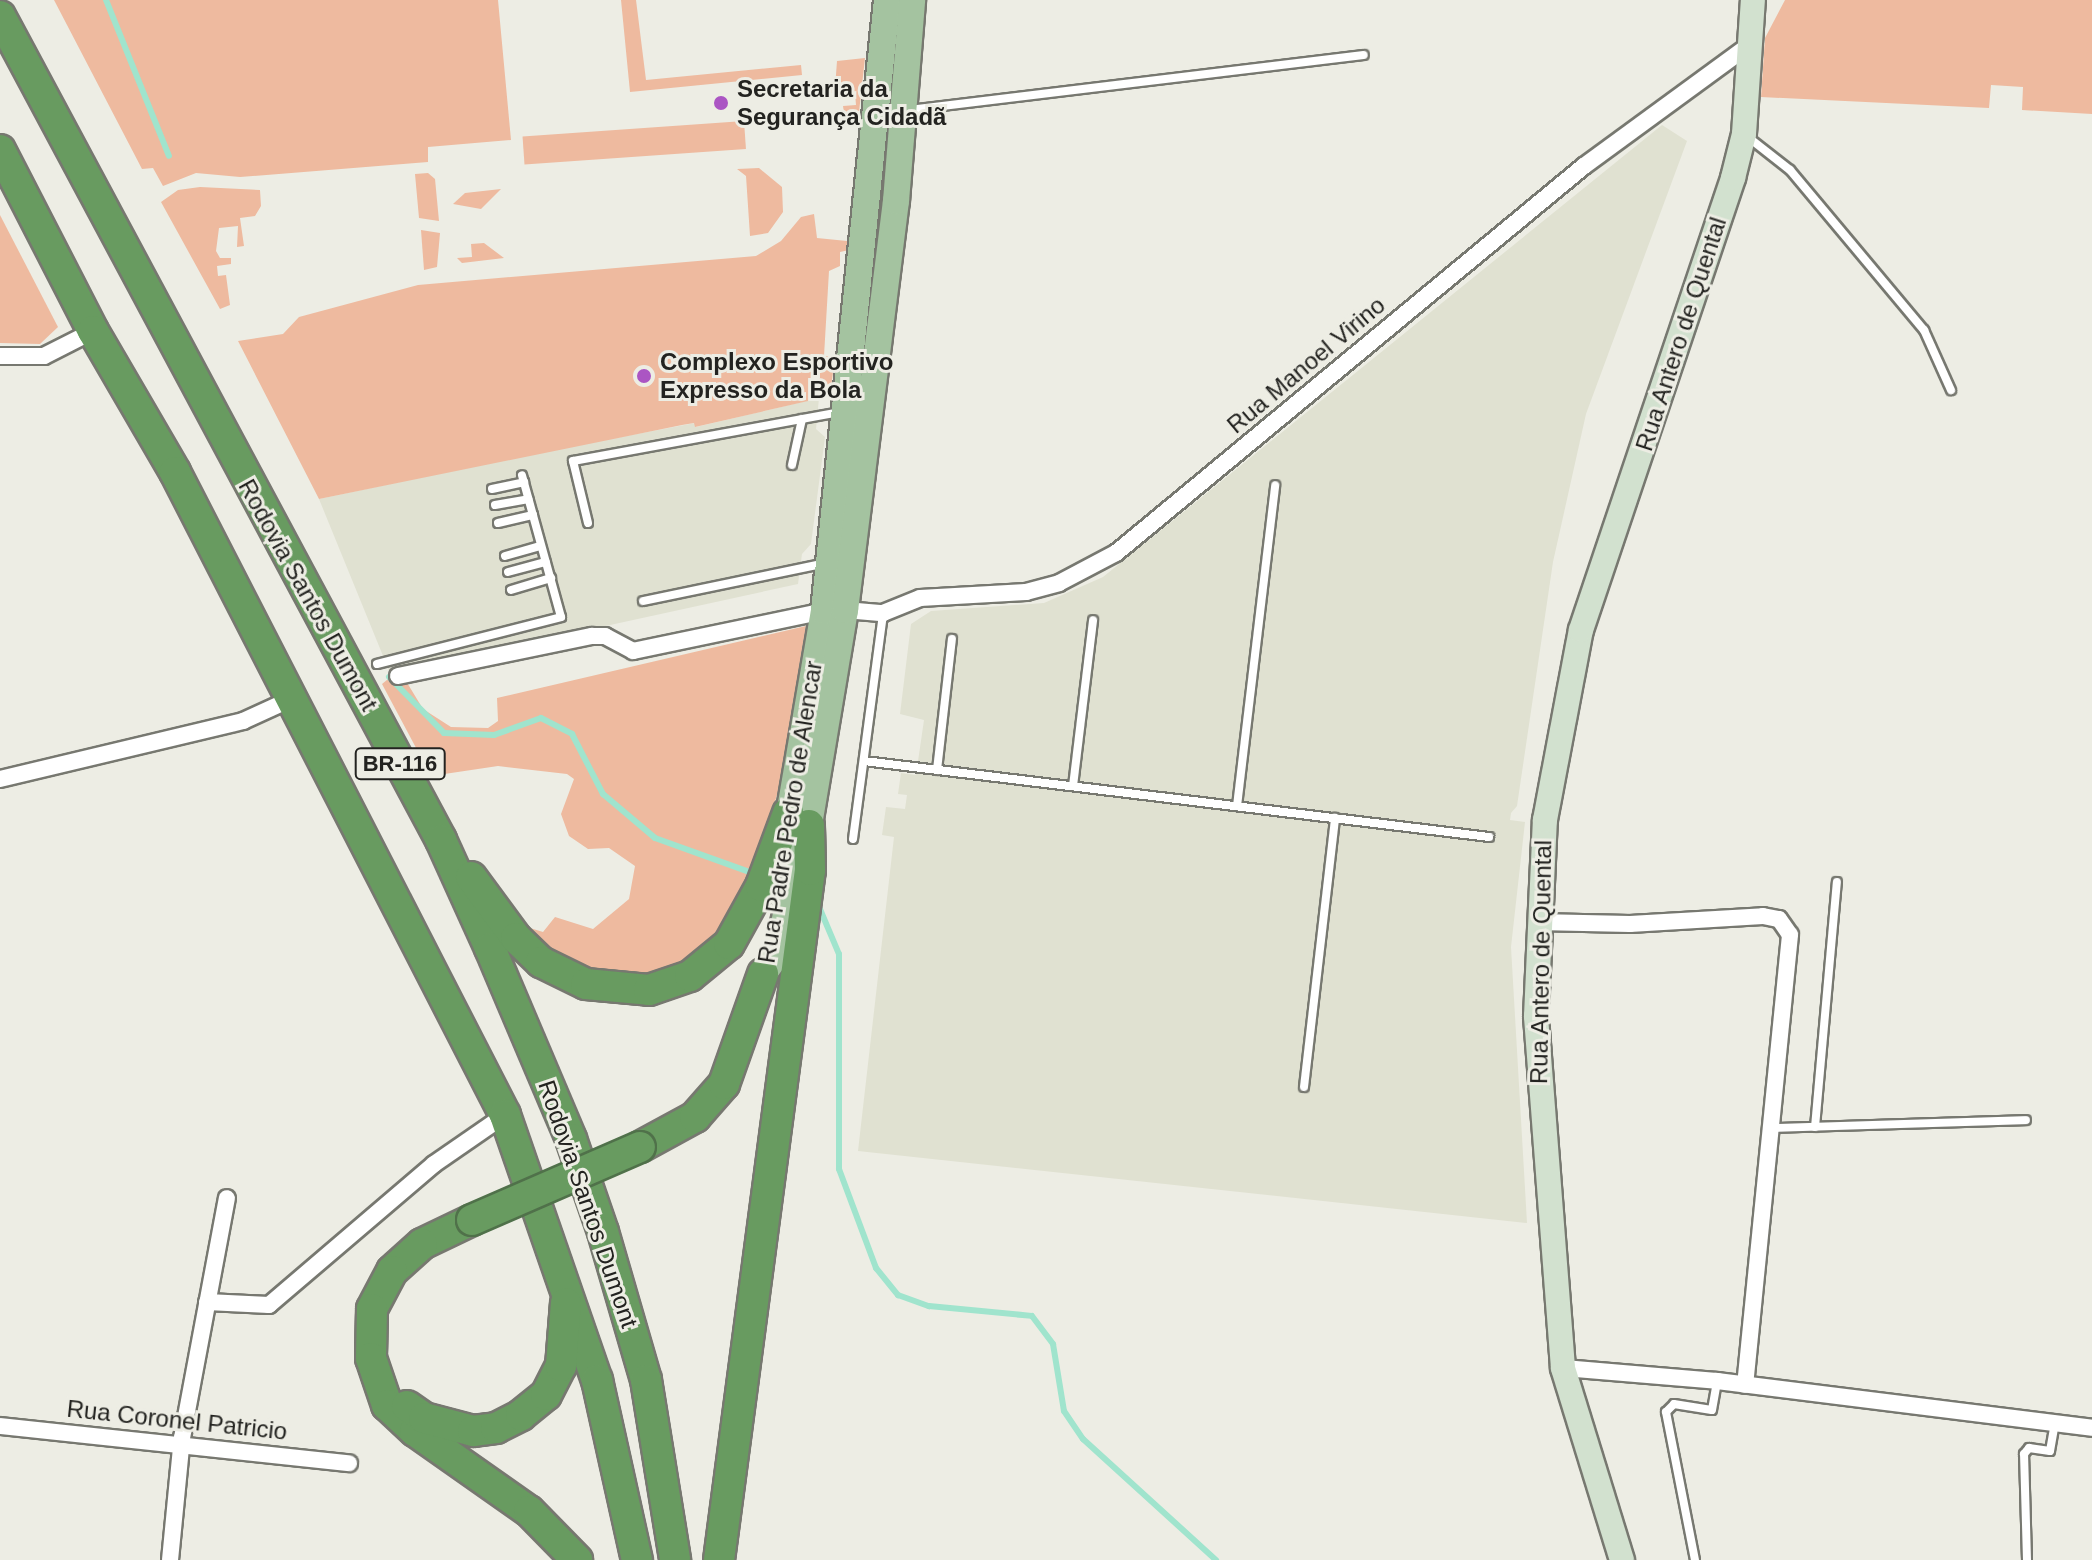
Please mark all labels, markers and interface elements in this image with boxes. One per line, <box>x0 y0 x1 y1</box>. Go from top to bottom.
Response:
place label: Secretaria da Segurança Cidadã <box>737 75 946 131</box>
marker: Secretaria da Segurança Cidadã <box>712 94 730 112</box>
street label: Rua Antero de Quental <box>1629 213 1733 455</box>
street label: Rua Manoel Virino <box>1221 291 1391 439</box>
place label: Complexo Esportivo Expresso da Bola <box>660 348 893 404</box>
marker: Complexo Esportivo Expresso da Bola <box>635 367 653 385</box>
street label: Rodovia Santos Dumont <box>232 474 384 716</box>
street label: Rua Padre Pedro de Alencar <box>752 658 828 966</box>
road number: BR-116 <box>354 746 446 782</box>
street label: Rua Antero de Quental <box>1524 839 1558 1085</box>
street label: Rodovia Santos Dumont <box>532 1076 644 1332</box>
street label: Rua Coronel Patricio <box>65 1394 289 1446</box>

